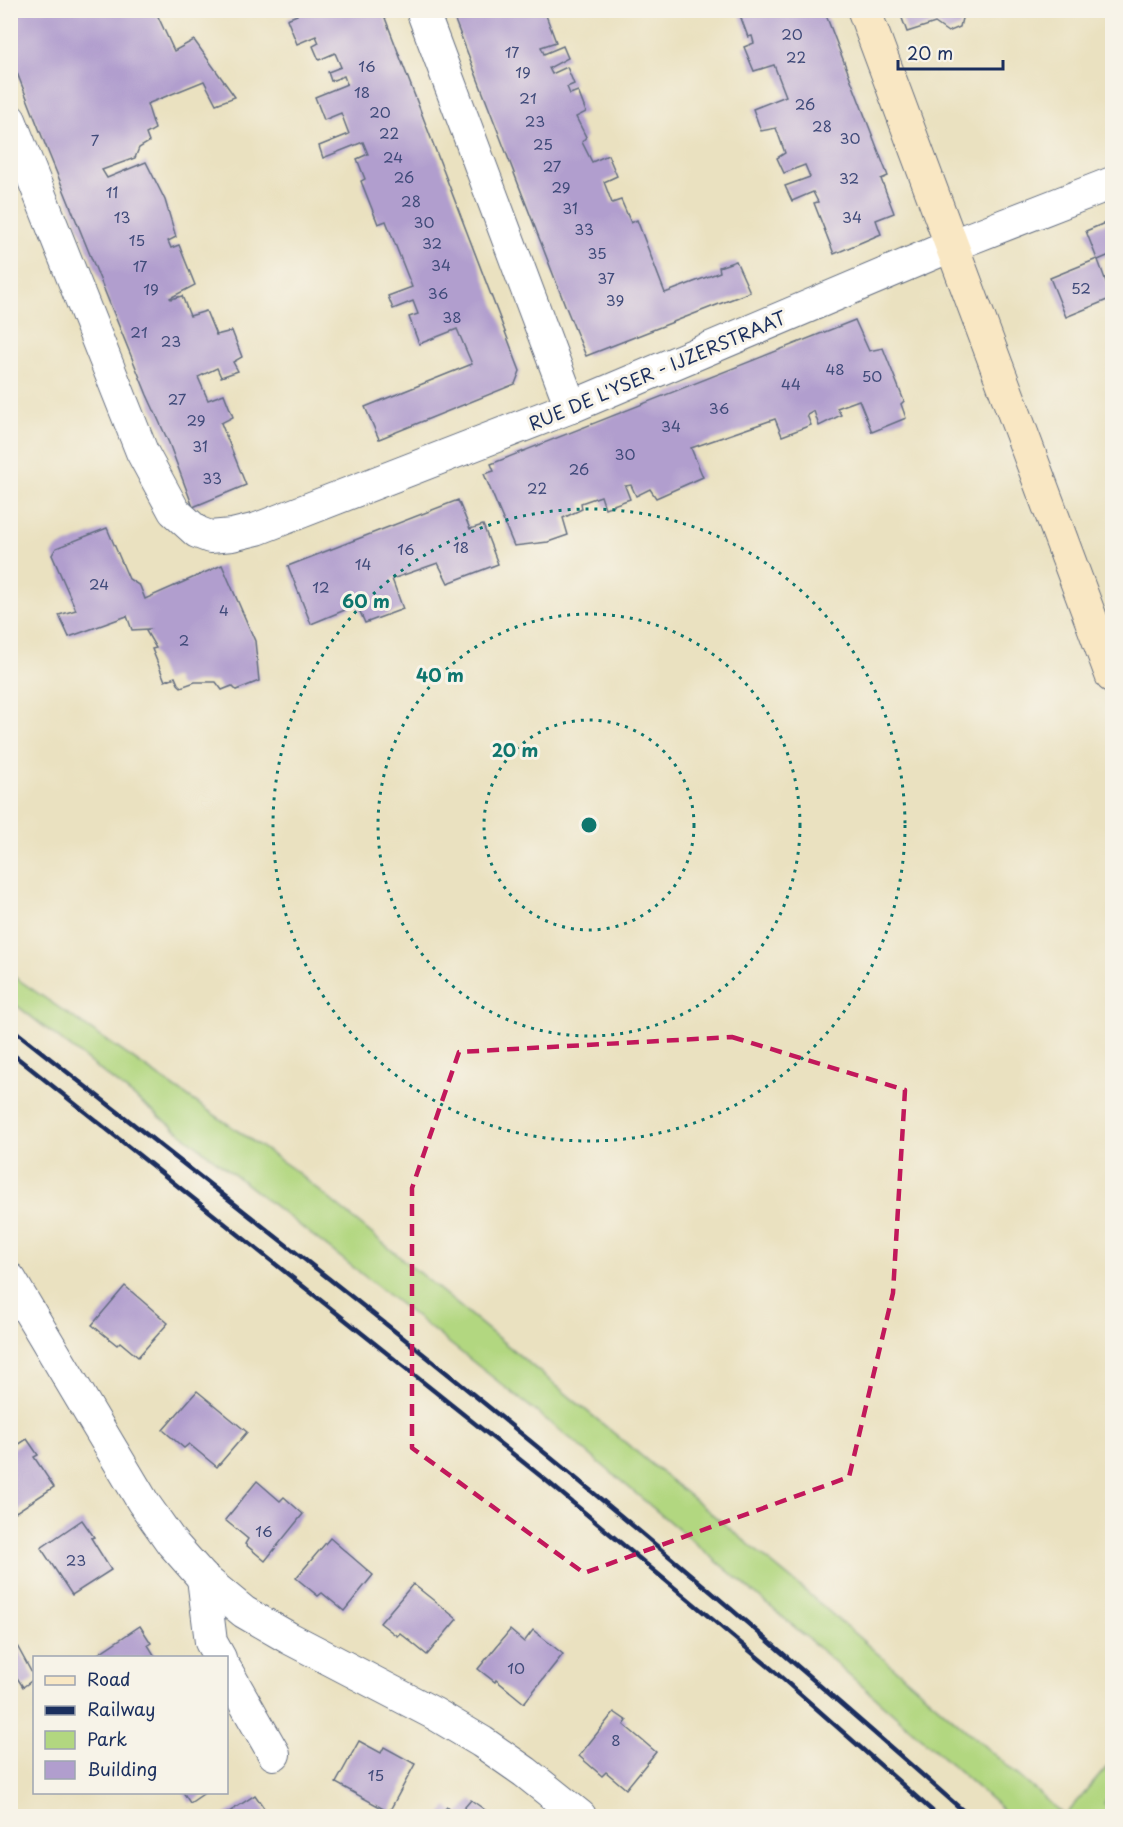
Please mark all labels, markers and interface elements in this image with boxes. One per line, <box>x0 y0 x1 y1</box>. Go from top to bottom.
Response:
house number: 20 <box>781 22 803 45</box>
scale bar <box>898 33 1003 71</box>
text: 20 m <box>907 39 953 66</box>
house number: 17 <box>505 40 519 63</box>
house number: 22 <box>786 45 806 68</box>
house number: 16 <box>358 54 376 77</box>
house number: 19 <box>515 60 531 83</box>
house number: 18 <box>354 80 370 103</box>
house number: 21 <box>519 86 537 109</box>
house number: 26 <box>795 92 815 115</box>
house number: 20 <box>369 100 391 123</box>
house number: 23 <box>525 109 545 132</box>
house number: 28 <box>812 114 832 137</box>
house number: 22 <box>379 121 399 144</box>
house number: 30 <box>840 126 860 149</box>
house number: 7 <box>91 128 100 151</box>
house number: 25 <box>533 132 553 155</box>
house number: 24 <box>383 145 403 168</box>
house number: 27 <box>543 154 562 177</box>
house number: 26 <box>394 165 414 188</box>
house number: 32 <box>839 166 859 189</box>
house number: 29 <box>551 175 571 198</box>
house number: 11 <box>106 180 118 203</box>
house number: 28 <box>401 189 421 212</box>
house number: 31 <box>562 196 578 219</box>
house number: 13 <box>114 205 130 228</box>
house number: 34 <box>842 205 862 228</box>
house number: 30 <box>414 210 434 233</box>
house number: 33 <box>574 217 594 240</box>
house number: 15 <box>129 228 145 251</box>
house number: 32 <box>422 231 442 254</box>
house number: 35 <box>587 241 607 264</box>
house number: 34 <box>431 253 451 276</box>
house number: 17 <box>133 254 147 277</box>
house number: 37 <box>597 266 615 289</box>
house number: 52 <box>1071 276 1091 299</box>
house number: 19 <box>143 277 159 300</box>
house number: 36 <box>428 281 448 304</box>
house number: 39 <box>606 288 624 311</box>
street label: RUE DE L'YSER - IJZERSTRAAT <box>524 303 790 437</box>
house number: 38 <box>442 305 462 328</box>
house number: 21 <box>130 320 148 343</box>
house number: 23 <box>161 329 181 352</box>
house number: 48 <box>825 357 845 380</box>
house number: 50 <box>862 364 882 387</box>
house number: 44 <box>781 372 801 395</box>
house number: 27 <box>168 387 187 410</box>
house number: 36 <box>709 396 729 419</box>
house number: 29 <box>186 408 206 431</box>
house number: 34 <box>661 414 681 437</box>
house number: 31 <box>192 434 208 457</box>
house number: 30 <box>615 442 635 465</box>
house number: 26 <box>569 457 589 480</box>
house number: 33 <box>202 466 222 489</box>
house number: 22 <box>527 476 547 499</box>
house number: 18 <box>453 535 469 558</box>
house number: 16 <box>397 537 415 560</box>
house number: 14 <box>355 552 371 575</box>
house number: 24 <box>89 572 109 595</box>
house number: 12 <box>312 575 330 598</box>
text: 60 m <box>342 587 390 614</box>
house number: 4 <box>219 598 229 621</box>
house number: 2 <box>179 628 189 651</box>
text: 40 m <box>416 661 464 688</box>
text: 20 m <box>492 736 538 763</box>
centre of rings <box>579 815 599 835</box>
house number: 16 <box>255 1519 273 1542</box>
house number: 23 <box>66 1548 86 1571</box>
legend <box>33 1656 228 1794</box>
house number: 10 <box>507 1656 525 1679</box>
text: Road <box>87 1665 131 1692</box>
text: Railway <box>87 1695 155 1722</box>
text: Park <box>87 1725 127 1752</box>
house number: 8 <box>611 1728 621 1751</box>
text: Building <box>87 1755 157 1782</box>
house number: 15 <box>368 1763 384 1786</box>

